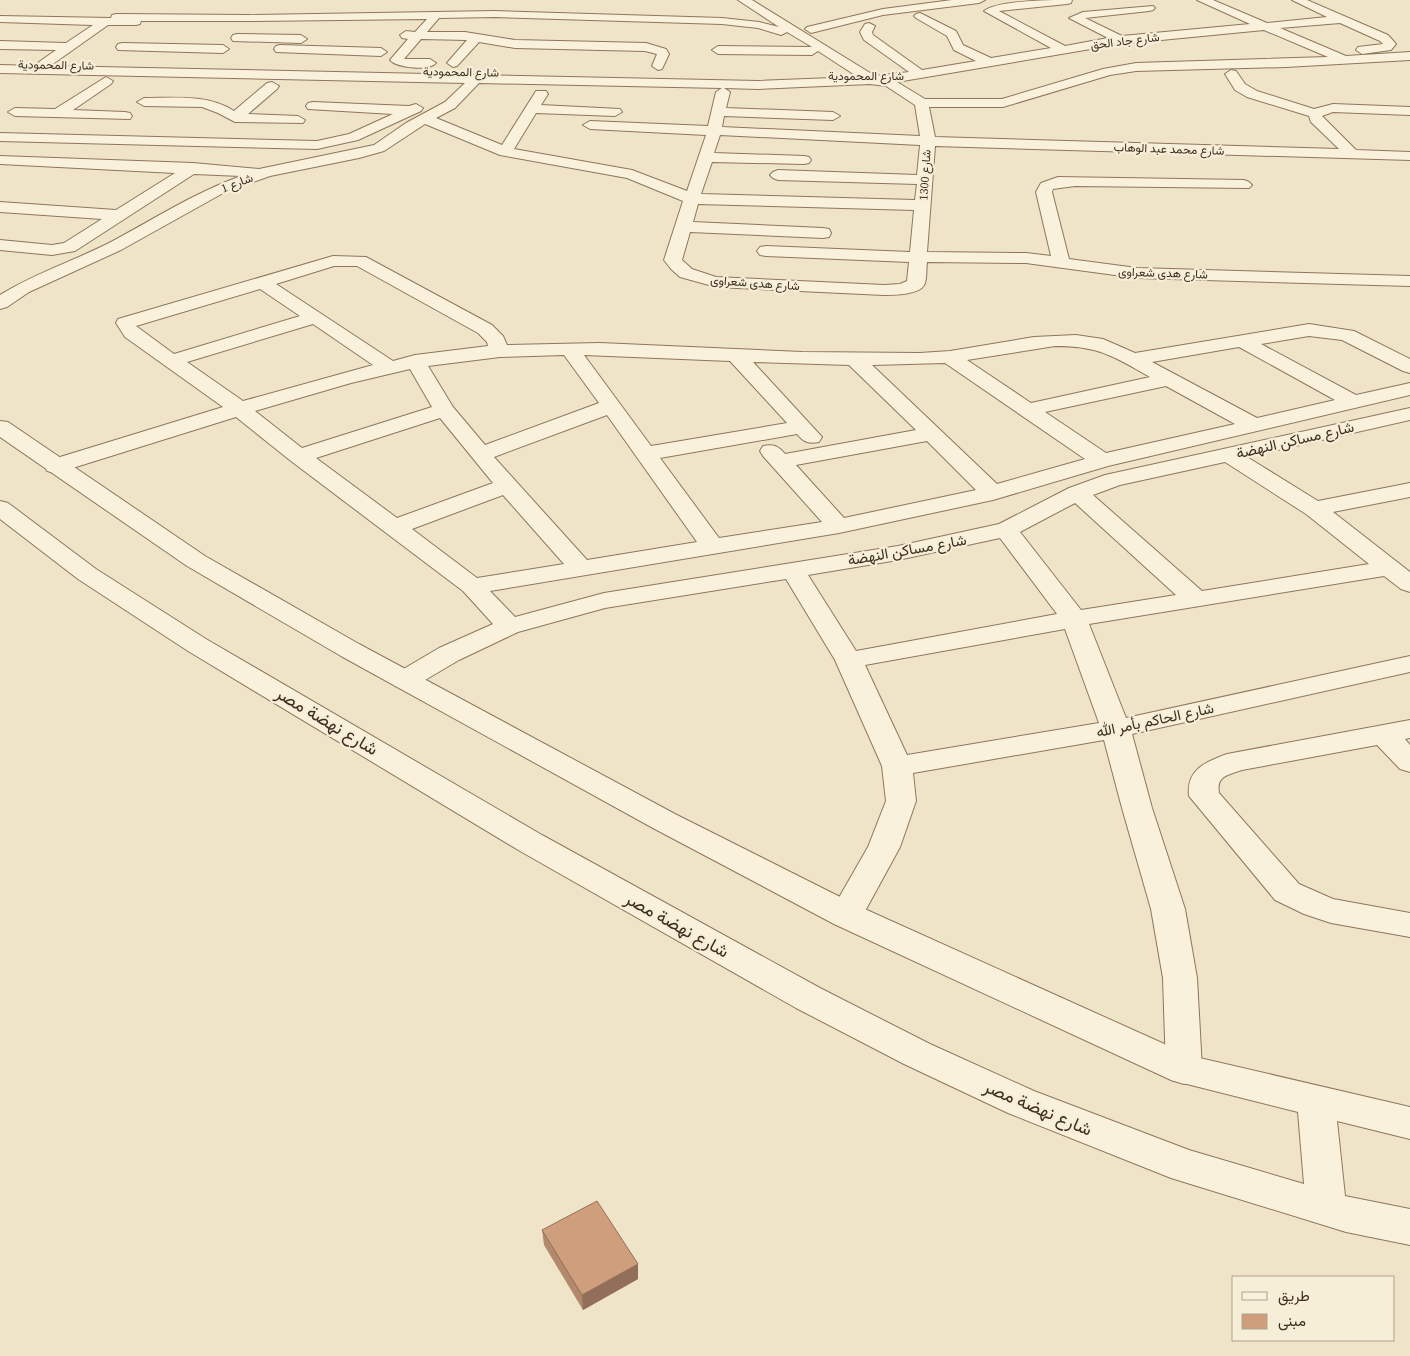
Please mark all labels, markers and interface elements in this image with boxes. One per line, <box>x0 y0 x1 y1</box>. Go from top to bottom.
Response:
street label: شارع جاد الحق <box>1090 29 1161 54</box>
street label: شارع المحمودية <box>18 56 94 75</box>
street label: شارع المحمودية <box>423 63 499 82</box>
street label: شارع المحمودية <box>828 68 904 85</box>
street label: شارع محمد عبد الوهاب <box>1113 139 1225 160</box>
street label: شارع 1300 <box>915 149 936 201</box>
street label: شارع 1 <box>219 170 256 197</box>
street label: شارع هدى شعراوى <box>1118 263 1208 284</box>
street label: شارع هدى شعراوى <box>710 272 800 295</box>
street label: شارع مساكن النهضة <box>1234 416 1356 464</box>
street label: شارع مساكن النهضة <box>846 529 968 571</box>
street label: شارع نهضة مصر <box>270 680 383 761</box>
street label: شارع الحاكم بأمر الله <box>1094 697 1216 743</box>
street label: شارع نهضة مصر <box>620 885 734 964</box>
street label: شارع نهضة مصر <box>979 1073 1096 1142</box>
legend <box>1232 1276 1395 1341</box>
text: طريق <box>1278 1285 1310 1306</box>
text: مبنى <box>1278 1310 1306 1331</box>

